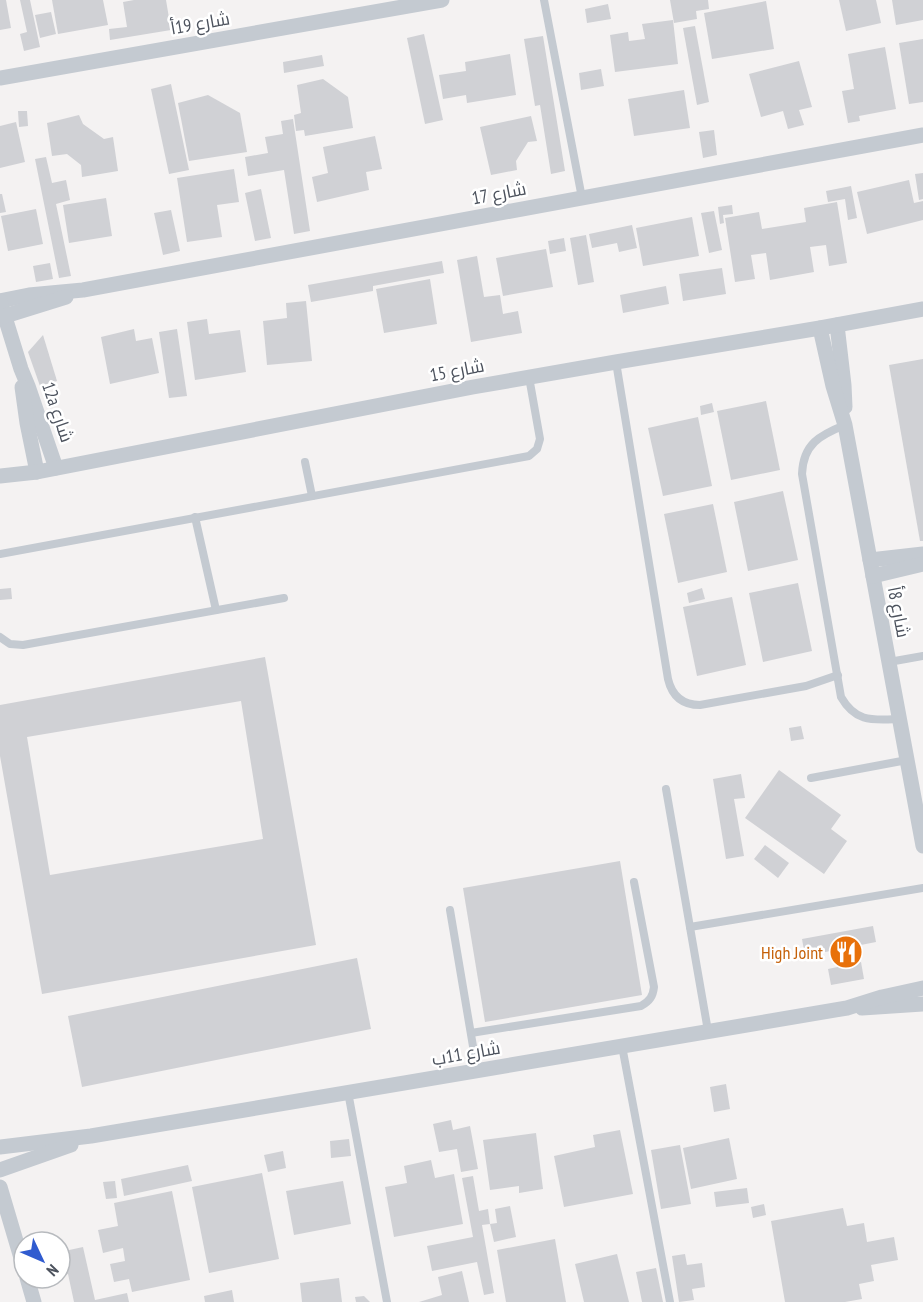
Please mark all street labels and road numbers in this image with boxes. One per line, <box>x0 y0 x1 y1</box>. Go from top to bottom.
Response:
street label: شارع 19أ <box>169 6 232 40</box>
street label: شارع 17 <box>470 176 528 211</box>
street label: شارع 15 <box>428 353 486 388</box>
street label: 12a شارع <box>36 379 79 445</box>
street label: شارع 8أ <box>882 584 915 640</box>
street label: شارع 11ب <box>430 1036 502 1071</box>

